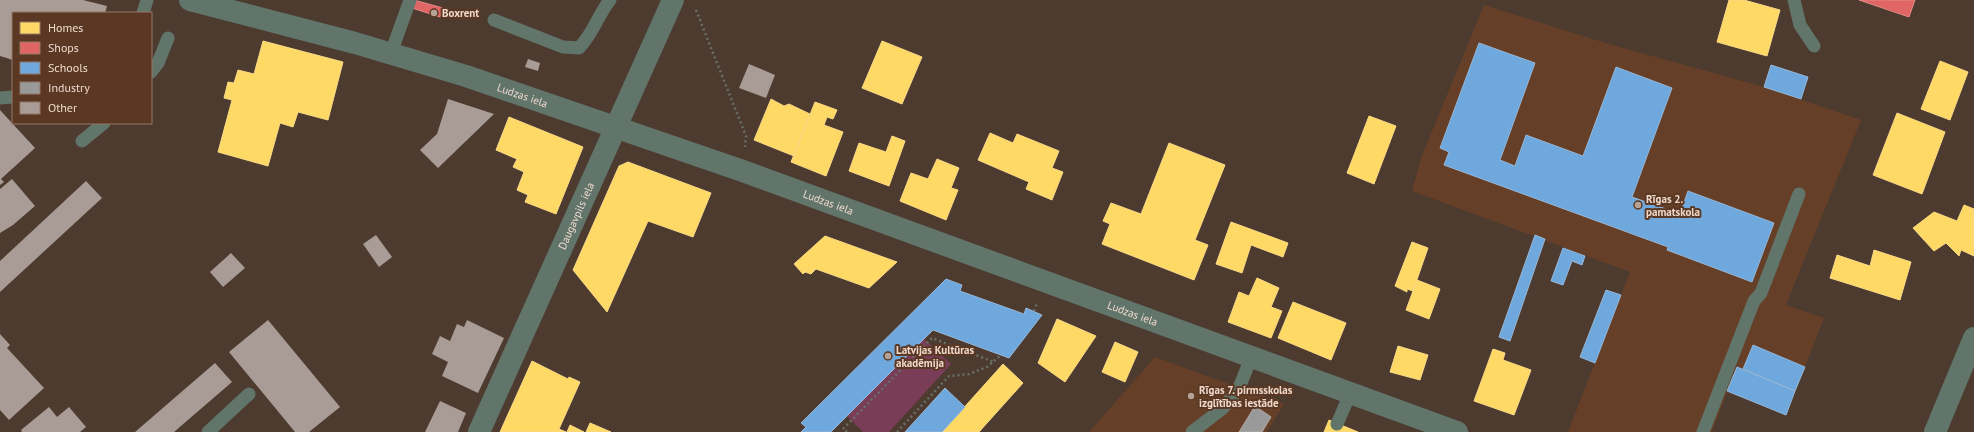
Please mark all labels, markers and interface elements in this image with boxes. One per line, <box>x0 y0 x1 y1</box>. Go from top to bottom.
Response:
place label: Boxrent <box>442 6 479 20</box>
marker: Boxrent <box>429 8 439 18</box>
legend <box>12 12 152 124</box>
text: Homes <box>48 20 83 35</box>
text: Shops <box>48 40 79 55</box>
text: Schools <box>48 60 88 75</box>
text: Industry <box>48 80 90 95</box>
street label: Ludzas iela <box>495 80 550 111</box>
text: Other <box>48 100 77 115</box>
street label: Daugavpils iela <box>555 180 597 252</box>
street label: Ludzas iela <box>801 187 855 218</box>
place label: Rīgas 2. pamatskola <box>1646 192 1700 219</box>
marker: Rīgas 2. pamatskola <box>1633 200 1643 210</box>
street label: Ludzas iela <box>1106 298 1160 329</box>
place label: Latvijas Kultūras akadēmija <box>896 343 975 370</box>
marker: Latvijas Kultūras akadēmija <box>883 351 893 361</box>
place label: Rīgas 7. pirmsskolas izglītības iestāde <box>1199 383 1293 410</box>
marker: Rīgas 7. pirmsskolas izglītības iestāde <box>1186 391 1196 401</box>

